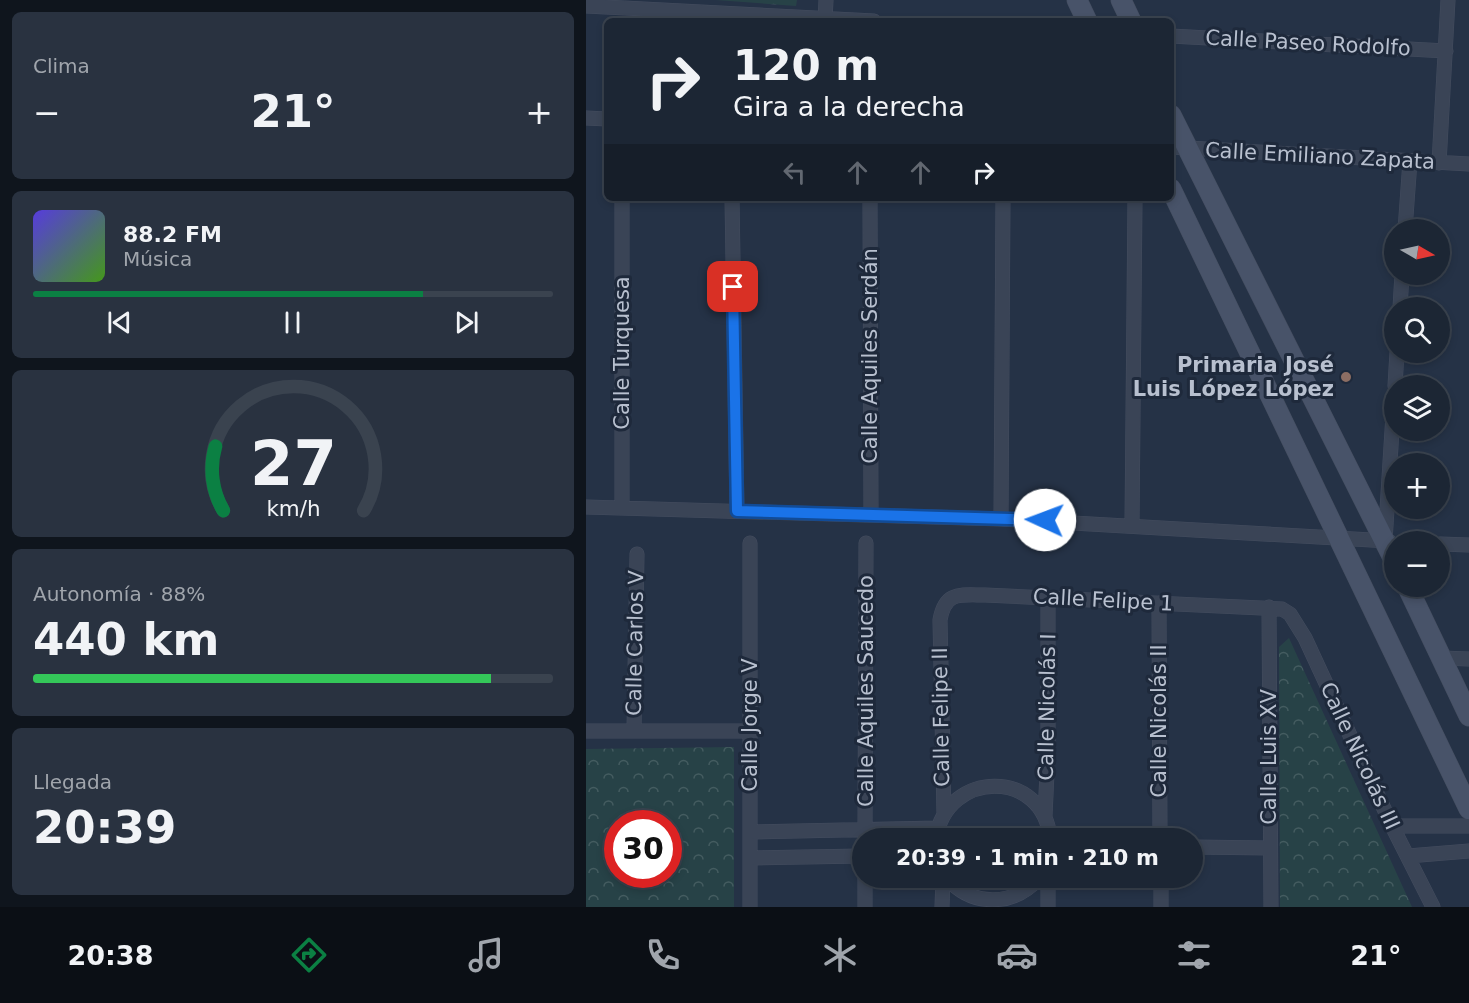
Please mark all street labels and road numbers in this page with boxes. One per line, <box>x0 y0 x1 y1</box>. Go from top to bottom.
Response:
street label: Calle Paseo Rodolfo <box>1205 26 1411 60</box>
street label: Calle Emiliano Zapata <box>1204 138 1436 174</box>
street label: Calle Aquiles Serdán <box>858 248 882 464</box>
street label: Calle Turquesa <box>610 276 634 430</box>
street label: Calle Carlos V <box>622 569 648 716</box>
street label: Calle Aquiles Saucedo <box>854 575 878 807</box>
street label: Calle Felipe 1 <box>1032 584 1174 616</box>
street label: Calle Nicolás I <box>1034 633 1060 781</box>
street label: Calle Nicolás II <box>1147 644 1171 798</box>
street label: Calle Felipe II <box>928 647 954 787</box>
street label: Calle Jorge V <box>738 658 762 792</box>
street label: Calle Nicolás III <box>1315 679 1405 833</box>
street label: Calle Luis XV <box>1257 689 1281 825</box>

